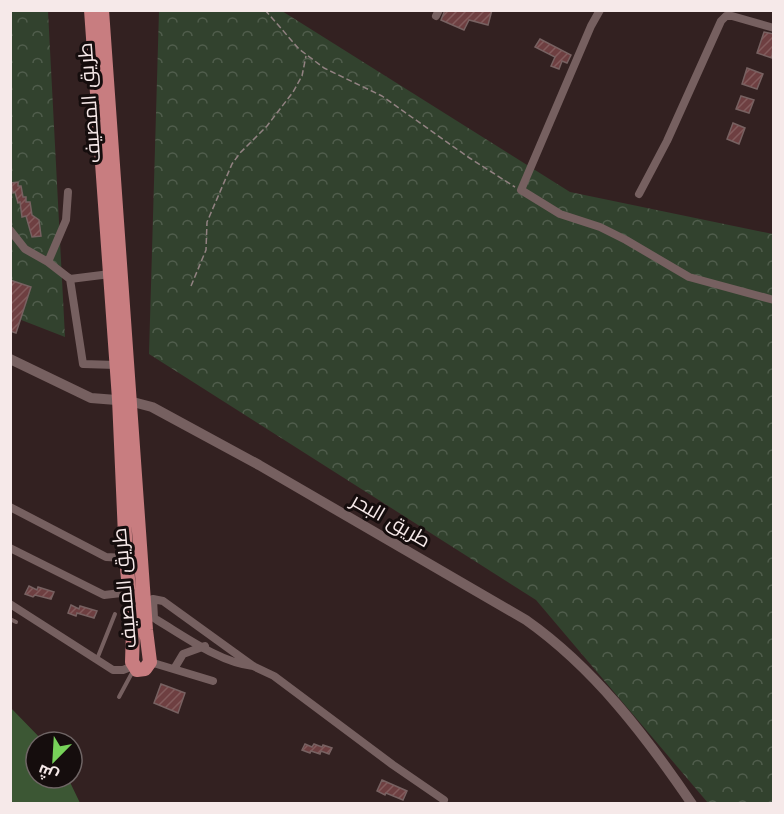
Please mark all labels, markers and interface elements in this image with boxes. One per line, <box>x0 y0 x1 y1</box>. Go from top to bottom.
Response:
street label: طريق المصيف <box>73 42 106 164</box>
street label: طريق البحر <box>346 487 435 553</box>
street label: طريق المصيف <box>107 527 142 649</box>
north arrow <box>24 730 84 790</box>
text: ش <box>35 760 61 786</box>

